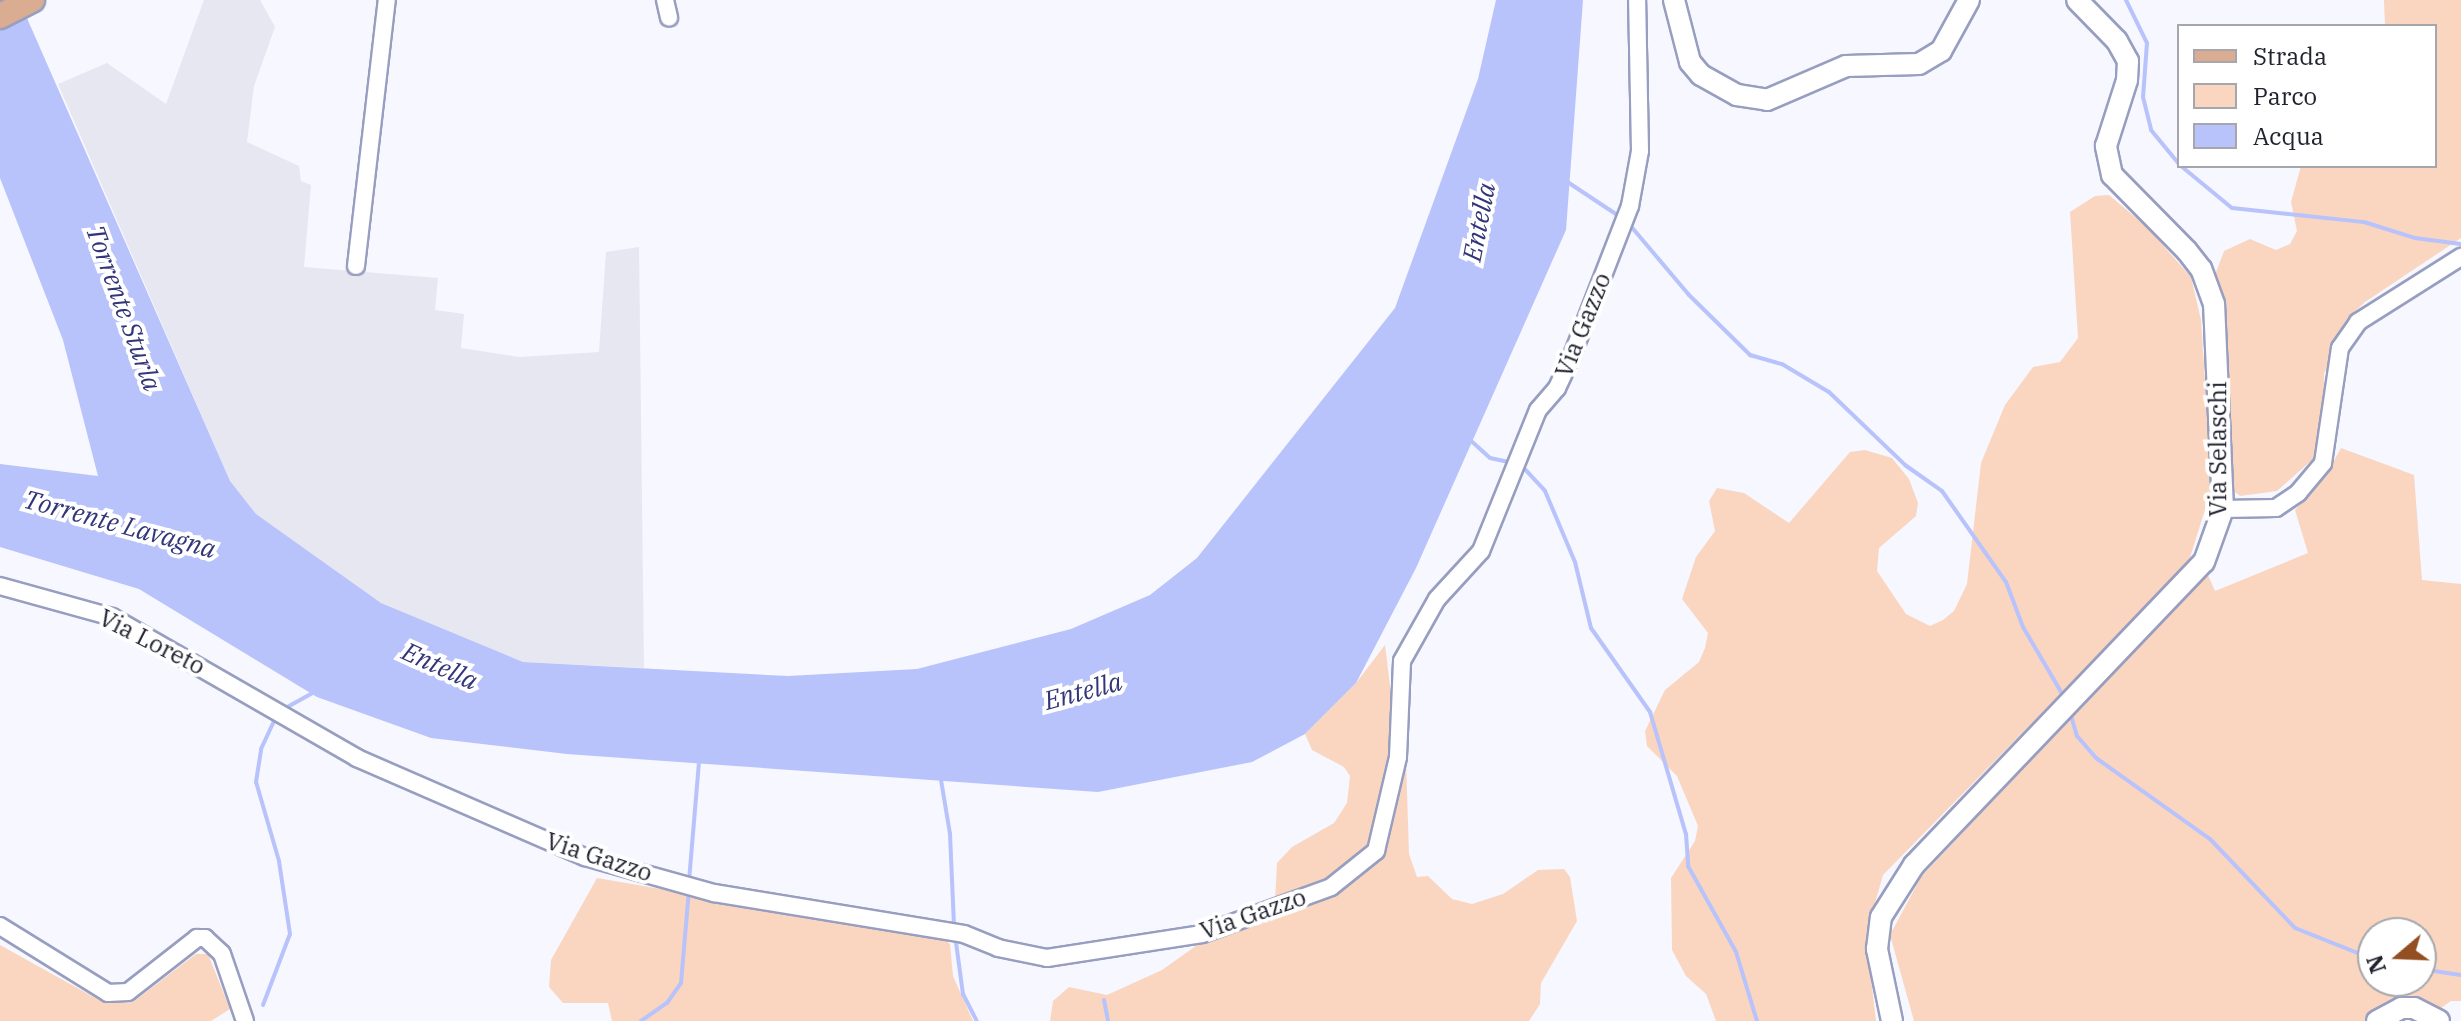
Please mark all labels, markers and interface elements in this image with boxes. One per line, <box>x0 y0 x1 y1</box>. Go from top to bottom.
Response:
legend <box>2177 24 2437 168</box>
text: Strada <box>2253 40 2327 72</box>
text: Parco <box>2253 80 2317 112</box>
text: Acqua <box>2253 120 2324 152</box>
water label: Entella <box>1456 180 1502 264</box>
water label: Torrente Sturla <box>80 221 168 395</box>
street label: Via Gazzo <box>1549 269 1617 381</box>
street label: Via Selaschi <box>2204 381 2232 517</box>
water label: Torrente Lavagna <box>21 483 219 565</box>
street label: Via Loreto <box>94 603 210 681</box>
water label: Entella <box>397 636 483 696</box>
water label: Entella <box>1041 666 1125 716</box>
street label: Via Gazzo <box>542 826 656 888</box>
street label: Via Gazzo <box>1196 882 1310 946</box>
north arrow <box>2357 917 2437 997</box>
text: N <box>2359 951 2392 977</box>

